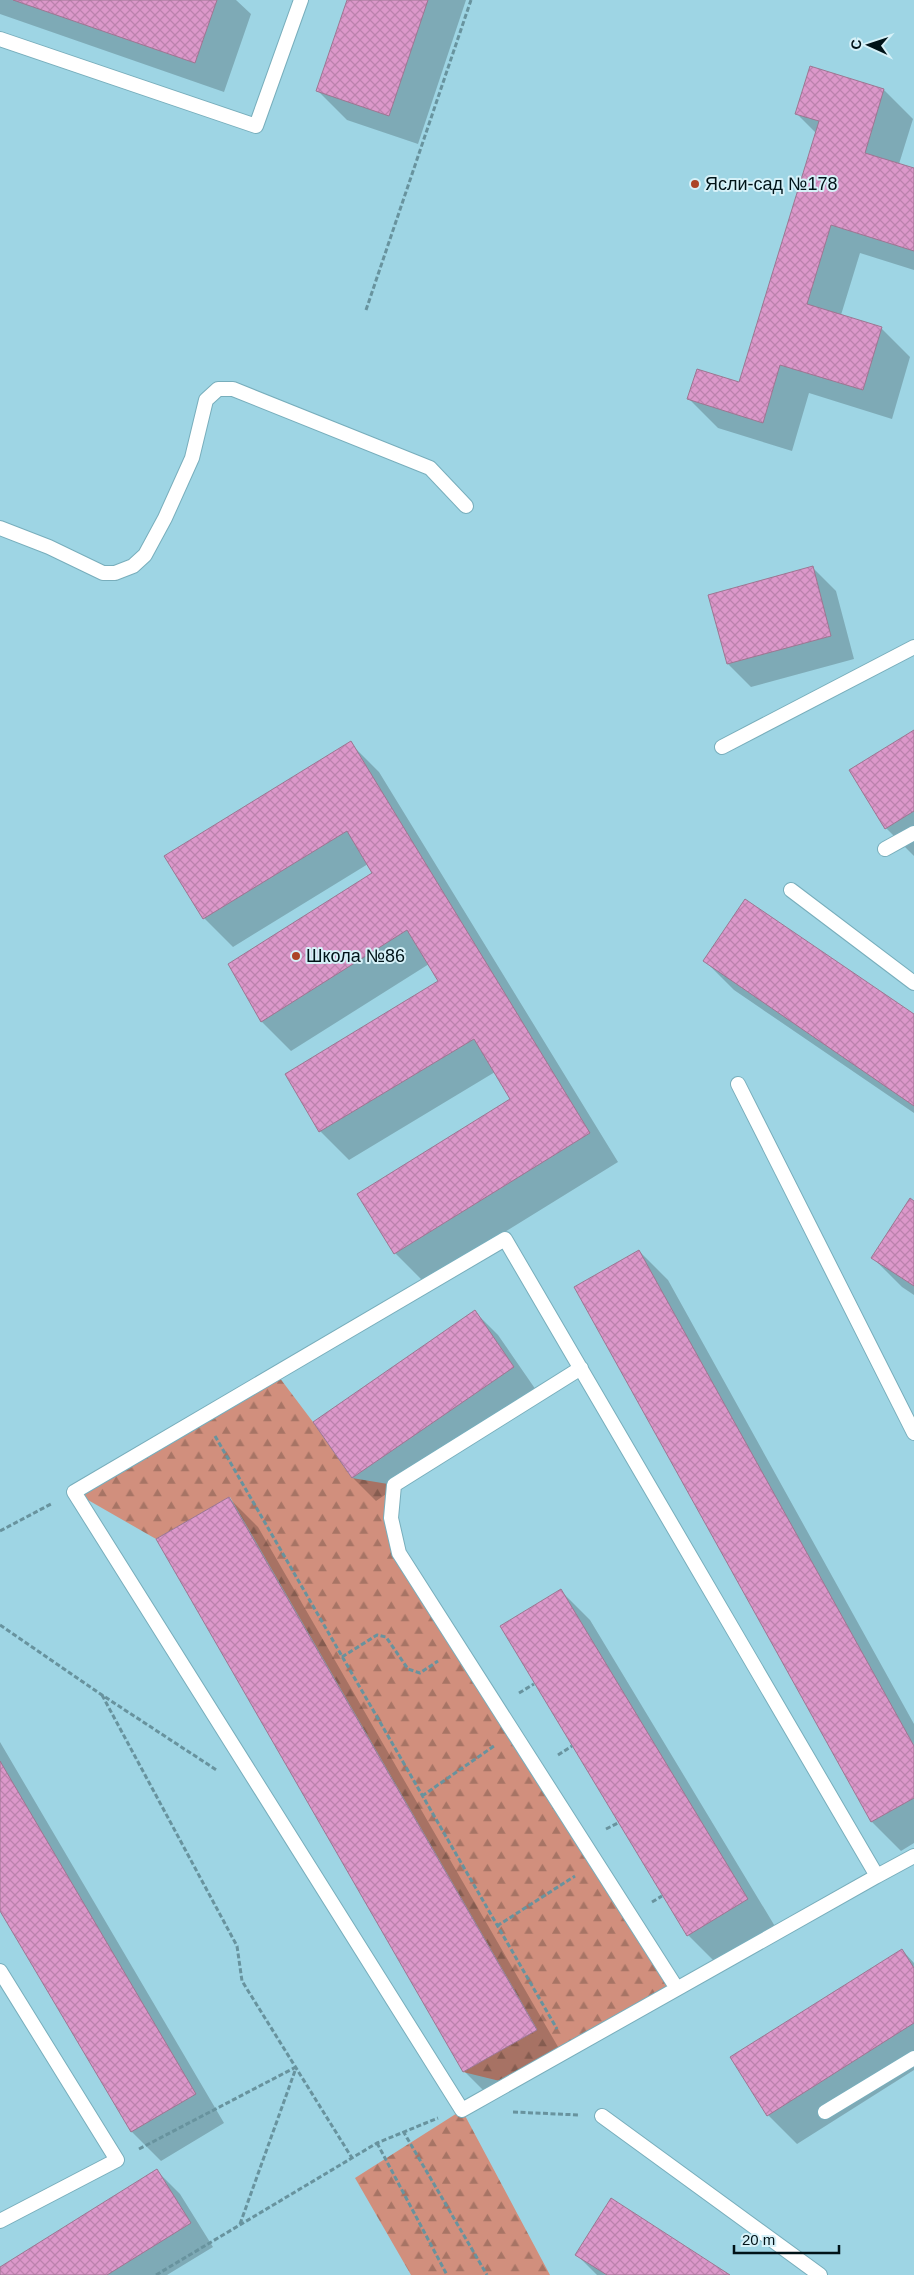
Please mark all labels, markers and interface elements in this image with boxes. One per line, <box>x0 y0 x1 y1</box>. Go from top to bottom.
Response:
north arrow <box>844 20 894 70</box>
text: С <box>848 39 864 50</box>
place label: Ясли-сад №178 <box>705 174 837 194</box>
marker: Ясли-сад №178 <box>689 178 701 190</box>
place label: Школа №86 <box>306 946 405 966</box>
marker: Школа №86 <box>290 950 302 962</box>
scale bar <box>734 2222 839 2254</box>
text: 20 m <box>742 2231 775 2248</box>

